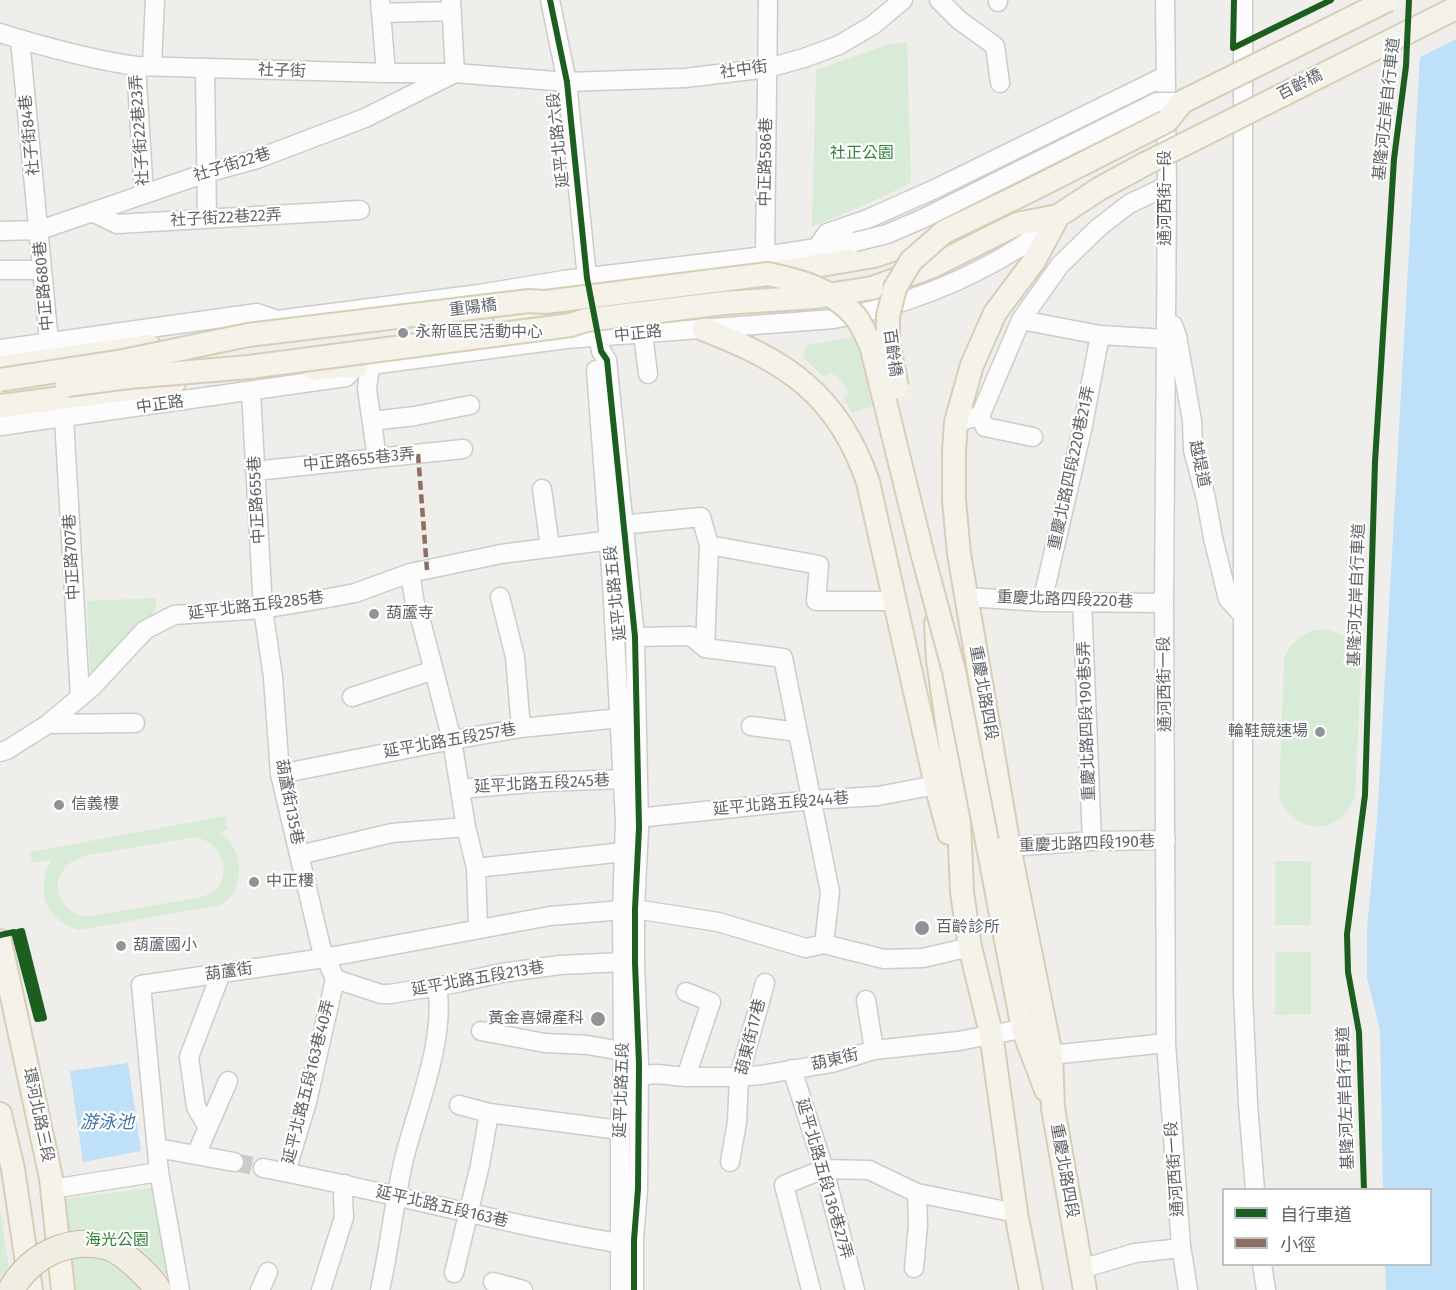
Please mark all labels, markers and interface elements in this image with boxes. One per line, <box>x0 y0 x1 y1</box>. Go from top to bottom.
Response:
street label: 基隆河左岸自行車道 <box>1370 36 1404 182</box>
street label: 社中街 <box>719 57 769 83</box>
street label: 社子街 <box>258 61 306 81</box>
street label: 百齡橋 <box>1274 66 1326 104</box>
street label: 社子街22巷23弄 <box>127 74 153 186</box>
street label: 延平北路六段 <box>544 91 574 189</box>
street label: 社子街84巷 <box>16 94 44 176</box>
street label: 中正路586巷 <box>756 117 776 207</box>
street label: 社子街22巷 <box>191 144 273 186</box>
park label: 社正公園 <box>830 144 894 164</box>
street label: 通河西街一段 <box>1156 150 1176 246</box>
street label: 社子街22巷22弄 <box>170 205 282 231</box>
street label: 中正路680巷 <box>31 240 57 332</box>
street label: 重陽橋 <box>448 296 498 320</box>
street label: 中正路 <box>613 322 663 346</box>
place label: 永新區民活動中心 <box>415 323 543 343</box>
marker: 永新區民活動中心 <box>396 326 410 340</box>
street label: 百齡橋 <box>879 328 905 378</box>
street label: 重慶北路四段220巷21弄 <box>1045 384 1099 552</box>
street label: 中正路 <box>135 392 185 418</box>
street label: 越堤道 <box>1185 439 1213 489</box>
street label: 中正路655巷3弄 <box>302 445 416 475</box>
street label: 中正路655巷 <box>245 455 269 545</box>
street label: 中正路707巷 <box>60 513 84 601</box>
street label: 基隆河左岸自行車道 <box>1345 523 1369 667</box>
street label: 延平北路五段 <box>601 544 631 642</box>
street label: 延平北路五段285巷 <box>187 588 325 624</box>
street label: 重慶北路四段220巷 <box>996 588 1134 612</box>
place label: 葫蘆寺 <box>386 604 434 624</box>
marker: 葫蘆寺 <box>367 607 381 621</box>
street label: 通河西街一段 <box>1155 636 1175 732</box>
street label: 重慶北路四段190巷5弄 <box>1075 641 1099 801</box>
street label: 重慶北路四段 <box>965 644 1001 742</box>
street label: 延平北路五段257巷 <box>382 720 518 762</box>
place label: 輪鞋競速場 <box>1228 722 1308 742</box>
marker: 輪鞋競速場 <box>1313 725 1327 739</box>
street label: 葫蘆街135巷 <box>271 758 307 846</box>
street label: 延平北路五段245巷 <box>474 771 610 797</box>
street label: 延平北路五段244巷 <box>712 788 850 820</box>
place label: 信義樓 <box>71 795 119 815</box>
marker: 信義樓 <box>52 798 66 812</box>
street label: 重慶北路四段190巷 <box>1019 832 1155 856</box>
place label: 中正樓 <box>266 872 314 892</box>
marker: 中正樓 <box>247 875 261 889</box>
place label: 百齡診所 <box>936 918 1000 938</box>
marker: 百齡診所 <box>913 919 931 937</box>
place label: 葫蘆國小 <box>133 936 197 956</box>
marker: 葫蘆國小 <box>114 939 128 953</box>
street label: 延平北路五段213巷 <box>410 958 546 1000</box>
street label: 葫蘆街 <box>204 959 254 985</box>
street label: 葫東街17巷 <box>732 997 770 1077</box>
street label: 延平北路五段163巷40弄 <box>279 998 339 1166</box>
place label: 黃金喜婦產科 <box>488 1009 584 1029</box>
marker: 黃金喜婦產科 <box>589 1010 607 1028</box>
street label: 基隆河左岸自行車道 <box>1334 1026 1358 1170</box>
street label: 延平北路五段 <box>611 1042 633 1138</box>
street label: 葫東街 <box>809 1045 861 1075</box>
street label: 環河北路三段 <box>19 1066 57 1164</box>
street label: 延平北路五段136巷27弄 <box>792 1096 856 1262</box>
water label: 游泳池 <box>80 1112 134 1134</box>
street label: 通河西街一段 <box>1162 1120 1188 1218</box>
street label: 重慶北路四段 <box>1046 1122 1082 1220</box>
street label: 延平北路五段163巷 <box>374 1182 510 1232</box>
legend <box>1222 1188 1432 1266</box>
text: 自行車道 <box>1280 1204 1352 1226</box>
park label: 海光公園 <box>85 1231 149 1251</box>
text: 小徑 <box>1280 1234 1316 1256</box>

